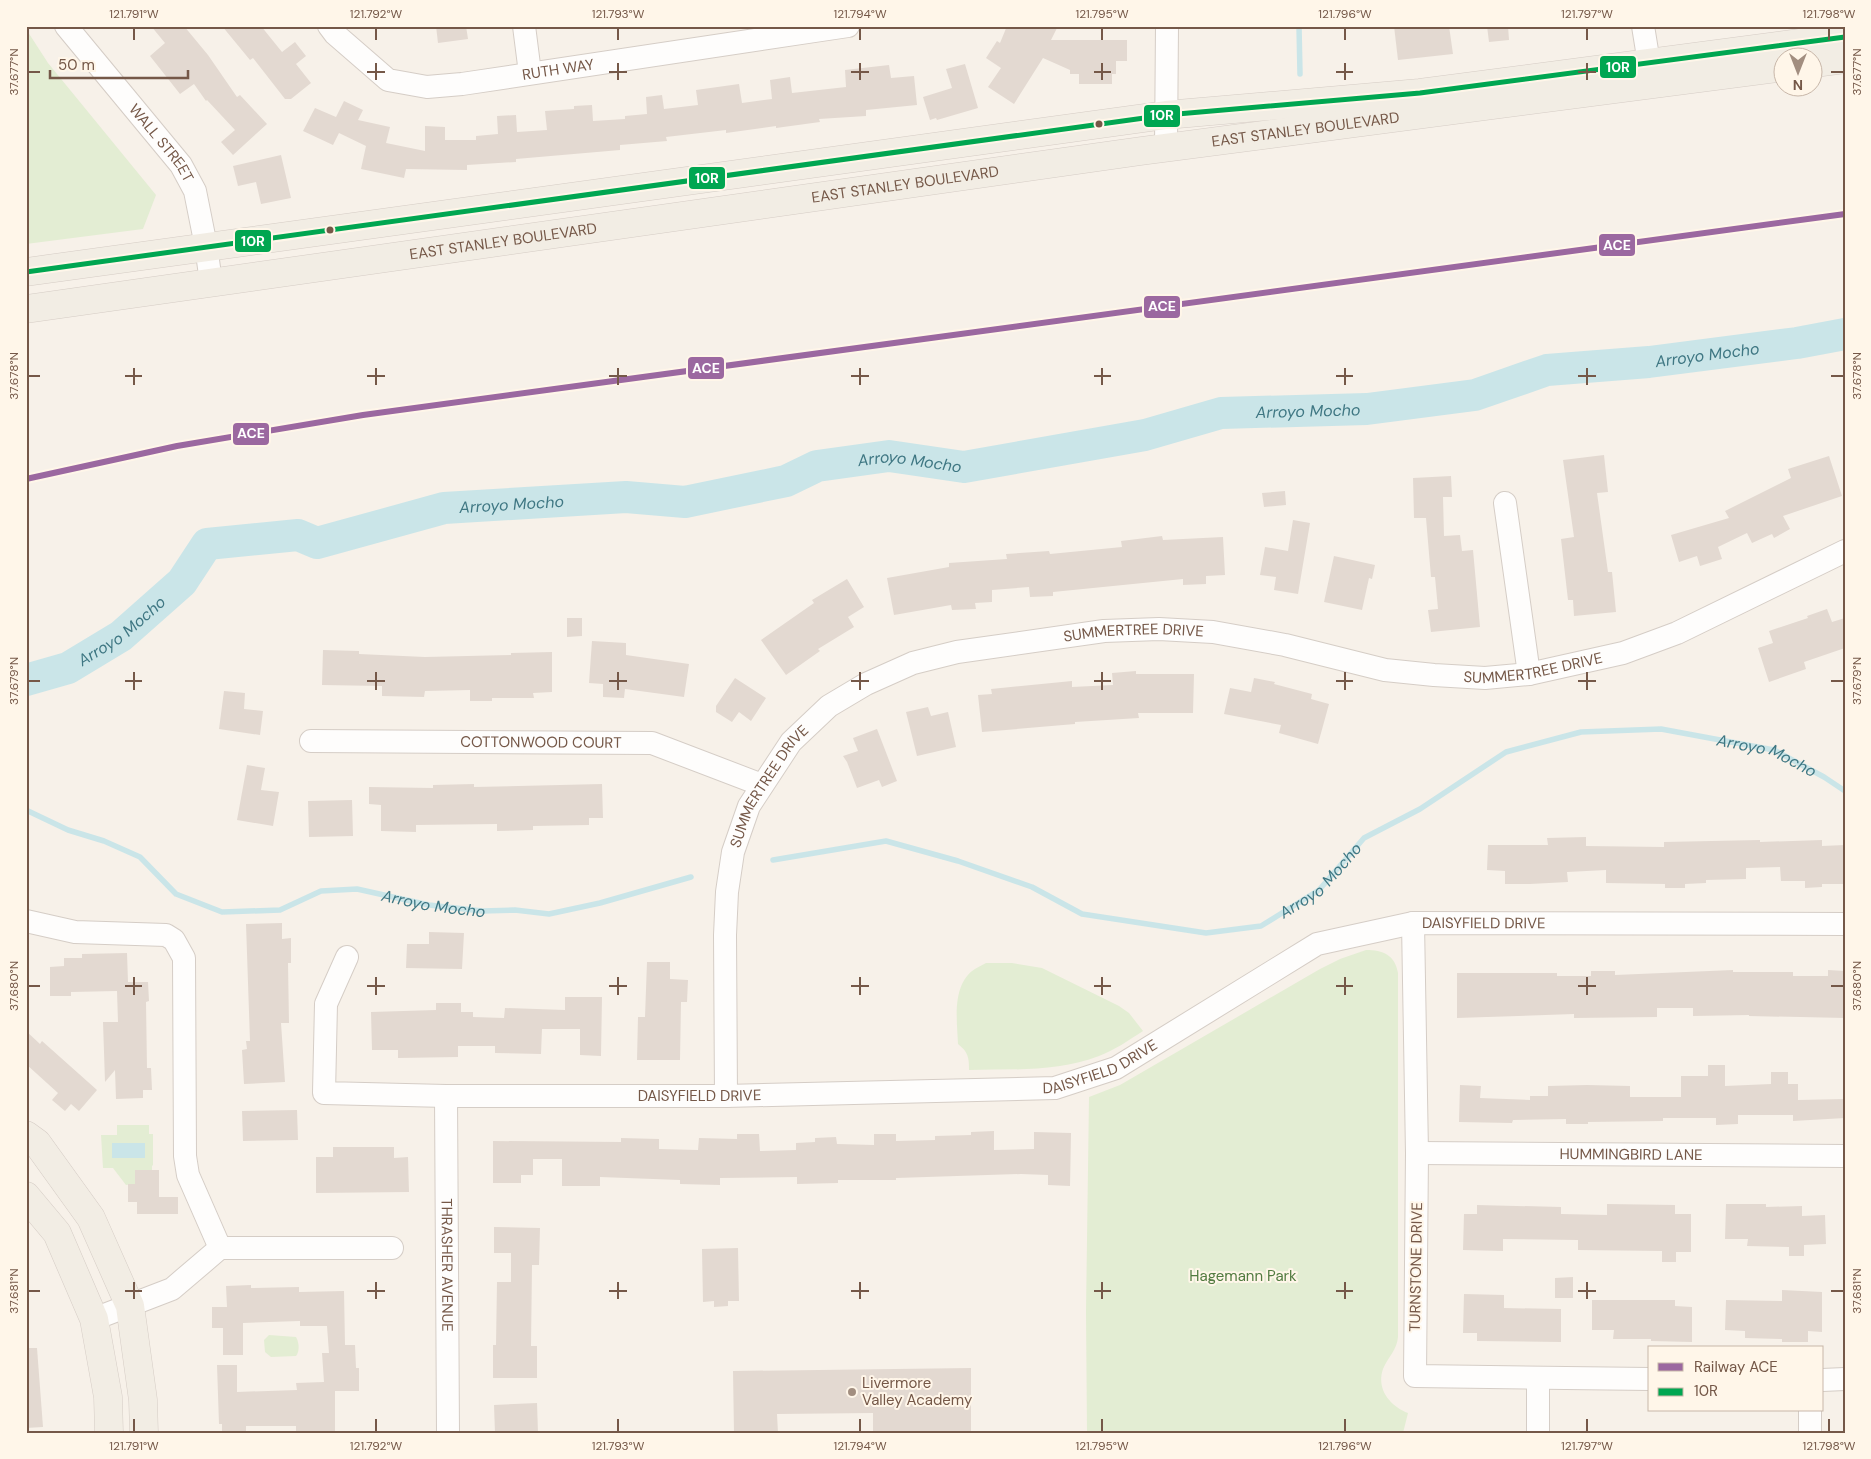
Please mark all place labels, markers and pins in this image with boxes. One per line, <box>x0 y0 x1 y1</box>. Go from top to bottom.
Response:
unlabelled marker <box>1094 119 1104 129</box>
unlabelled marker <box>325 225 335 235</box>
place label: Livermore Valley Academy <box>862 1373 973 1410</box>
marker: Livermore Valley Academy <box>846 1386 858 1398</box>

